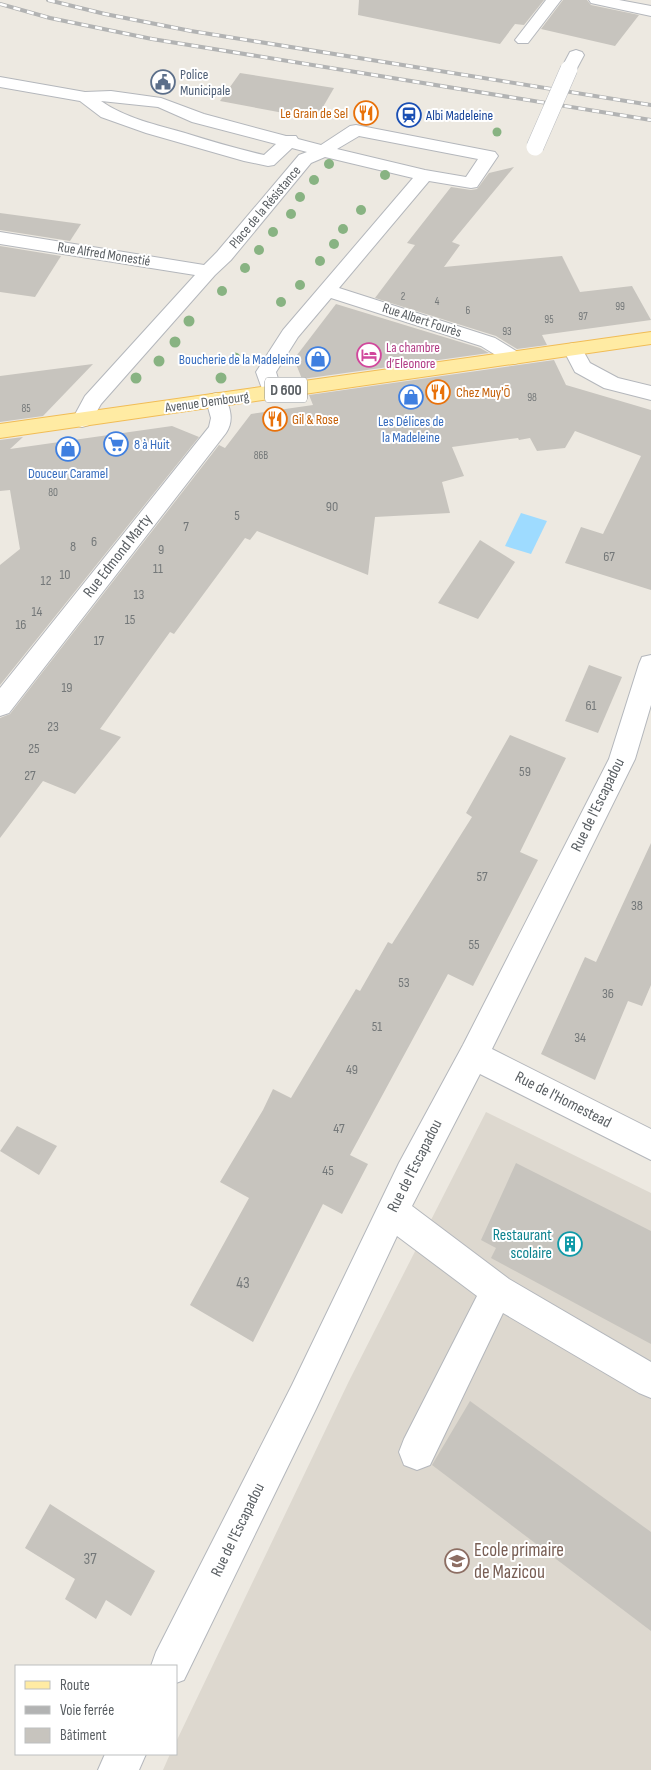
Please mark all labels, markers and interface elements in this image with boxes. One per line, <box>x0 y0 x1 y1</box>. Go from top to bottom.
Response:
place label: Police Municipale <box>180 66 230 99</box>
public building icon: Police Municipale <box>150 69 176 95</box>
restaurant icon: Le Grain de Sel <box>353 100 379 126</box>
station icon: Albi Madeleine <box>396 102 422 128</box>
place label: Le Grain de Sel <box>280 105 348 122</box>
place label: Albi Madeleine <box>425 107 493 124</box>
street label: Place de la Résistance <box>226 162 304 252</box>
street label: Rue Alfred Monestié <box>56 238 152 270</box>
house number: 2 <box>401 290 406 303</box>
house number: 4 <box>435 295 440 308</box>
street label: Rue Albert Fourès <box>380 299 464 341</box>
house number: 99 <box>615 300 625 313</box>
house number: 6 <box>466 304 471 317</box>
house number: 97 <box>578 310 588 323</box>
house number: 95 <box>544 313 554 326</box>
house number: 93 <box>502 325 512 338</box>
place label: La chambre d’Eleonore <box>386 339 440 372</box>
hotel icon: La chambre d’Eleonore <box>356 342 382 368</box>
shop icon: Boucherie de la Madeleine <box>305 346 331 372</box>
place label: Boucherie de la Madeleine <box>179 351 300 368</box>
road number: D 600 <box>265 378 307 402</box>
restaurant icon: Chez Muy'Ö <box>425 379 451 405</box>
shop icon: Les Délices de la Madeleine <box>398 384 424 410</box>
place label: Chez Muy'Ö <box>456 384 510 401</box>
street label: Avenue Dembourg <box>163 388 251 416</box>
house number: 98 <box>527 391 537 404</box>
house number: 85 <box>21 402 31 415</box>
restaurant icon: Gil & Rose <box>262 406 288 432</box>
place label: Gil & Rose <box>292 411 339 428</box>
place label: Les Délices de la Madeleine <box>378 413 444 446</box>
supermarket icon: 8 à Huit <box>103 431 129 457</box>
shop icon: Douceur Caramel <box>55 436 81 462</box>
place label: 8 à Huit <box>134 436 170 453</box>
house number: 86B <box>254 449 268 462</box>
place label: Douceur Caramel <box>28 465 108 482</box>
house number: 80 <box>48 486 58 499</box>
house number: 90 <box>326 498 338 515</box>
house number: 5 <box>234 507 240 524</box>
street label: Rue Edmond Marty <box>79 510 157 602</box>
house number: 7 <box>183 518 189 535</box>
house number: 6 <box>91 533 97 550</box>
house number: 8 <box>70 538 76 555</box>
house number: 9 <box>158 541 164 558</box>
house number: 67 <box>603 548 615 565</box>
house number: 11 <box>153 560 163 577</box>
house number: 10 <box>59 566 71 583</box>
house number: 12 <box>41 572 52 589</box>
house number: 13 <box>134 586 145 603</box>
house number: 14 <box>32 603 43 620</box>
house number: 15 <box>125 611 136 628</box>
house number: 16 <box>15 616 27 633</box>
house number: 17 <box>94 632 105 649</box>
house number: 19 <box>61 679 73 696</box>
house number: 61 <box>585 697 597 714</box>
house number: 23 <box>47 718 59 735</box>
house number: 25 <box>28 740 40 757</box>
street label: Rue de l'Escapadou <box>567 755 629 855</box>
house number: 59 <box>519 763 531 780</box>
house number: 27 <box>24 767 36 784</box>
house number: 57 <box>476 868 488 885</box>
house number: 38 <box>631 897 643 914</box>
house number: 55 <box>468 936 480 953</box>
house number: 53 <box>398 974 410 991</box>
house number: 36 <box>602 985 614 1002</box>
house number: 51 <box>372 1018 382 1035</box>
house number: 34 <box>574 1029 586 1046</box>
house number: 49 <box>346 1061 358 1078</box>
street label: Rue de l'Homestead <box>512 1068 614 1132</box>
street label: Rue de l'Escapadou <box>383 1116 447 1216</box>
house number: 47 <box>333 1120 345 1137</box>
house number: 45 <box>322 1162 334 1179</box>
place label: Restaurant scolaire <box>493 1226 552 1263</box>
building icon: Restaurant scolaire <box>557 1231 583 1257</box>
house number: 43 <box>236 1274 250 1293</box>
street label: Rue de l'Escapadou <box>207 1480 269 1580</box>
place label: Ecole primaire de Mazicou <box>474 1539 564 1584</box>
school or university icon: Ecole primaire de Mazicou <box>444 1548 470 1574</box>
house number: 37 <box>83 1550 97 1569</box>
legend <box>15 1665 178 1755</box>
text: Route <box>60 1676 90 1695</box>
text: Voie ferrée <box>60 1701 114 1720</box>
text: Bâtiment <box>60 1726 107 1745</box>

